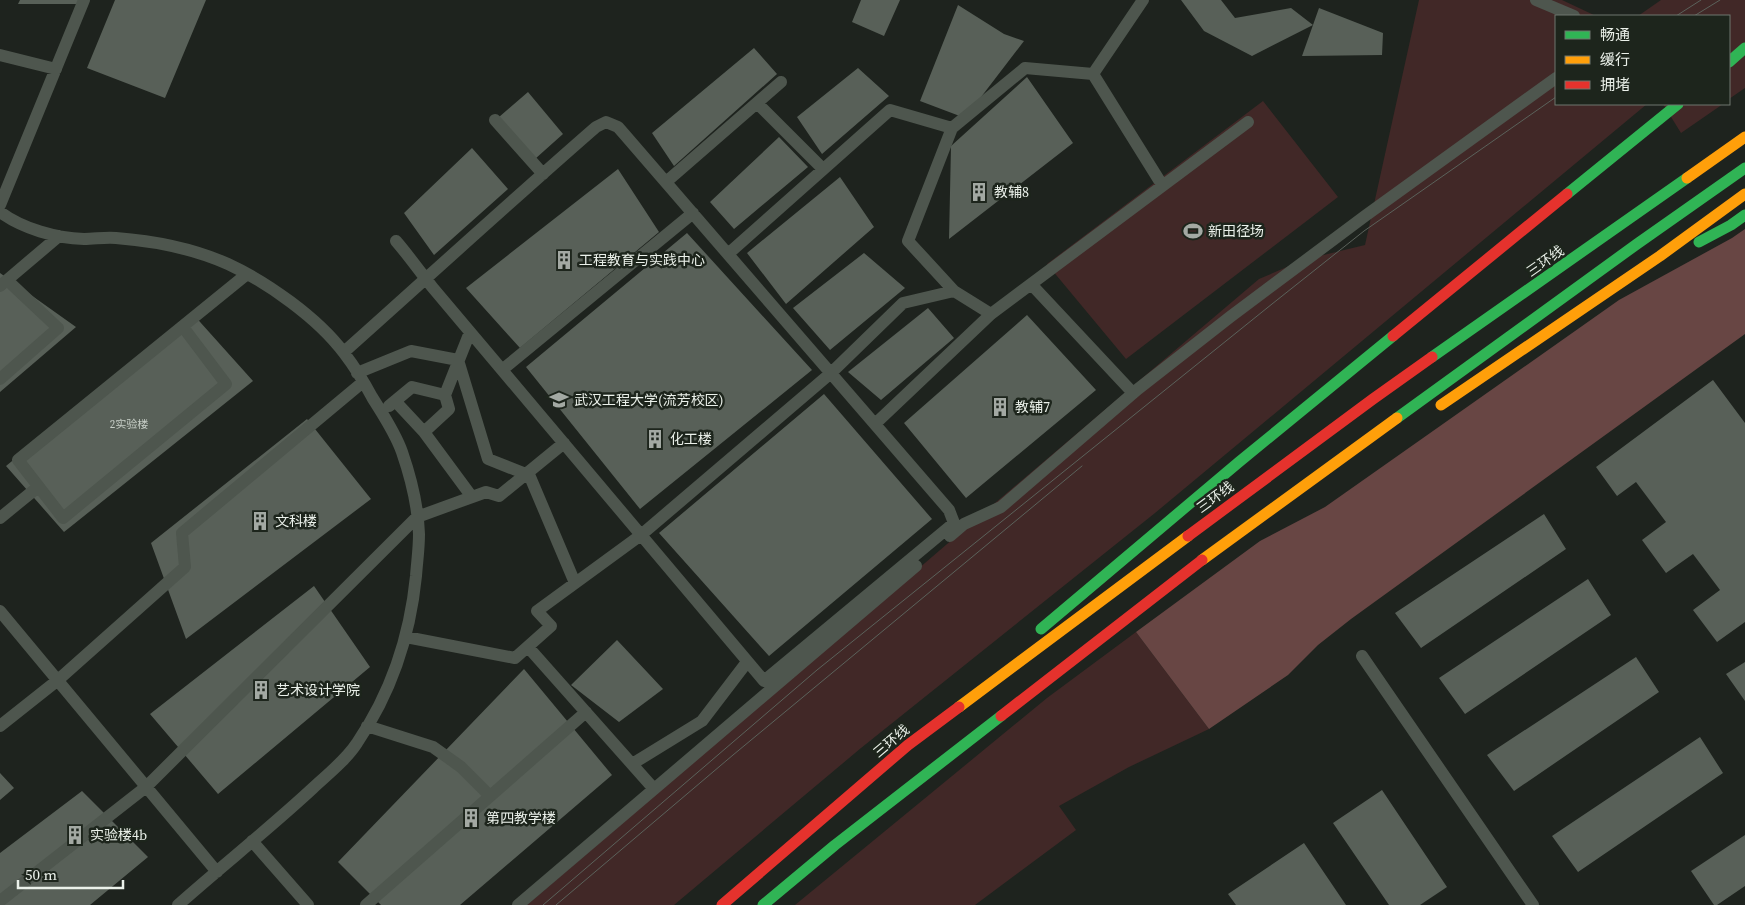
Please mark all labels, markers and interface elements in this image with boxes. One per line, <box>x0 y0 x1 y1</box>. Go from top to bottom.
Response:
legend <box>1555 15 1730 105</box>
text: 畅通 <box>1600 24 1630 45</box>
text: 缓行 <box>1600 49 1630 70</box>
text: 拥堵 <box>1600 74 1630 95</box>
building icon: 教辅8 <box>968 181 990 203</box>
place label: 教辅8 <box>994 182 1029 202</box>
sports icon: 新田径场 <box>1182 220 1204 242</box>
place label: 新田径场 <box>1208 221 1264 241</box>
street label: 三环线 <box>1522 241 1568 281</box>
building icon: 工程教育与实践中心 <box>553 249 575 271</box>
place label: 工程教育与实践中心 <box>579 250 705 270</box>
school or university icon: 武汉工程大学(流芳校区) <box>548 389 570 411</box>
place label: 武汉工程大学(流芳校区) <box>574 390 724 410</box>
building icon: 教辅7 <box>989 396 1011 418</box>
place label: 教辅7 <box>1015 397 1050 417</box>
house number: 2实验楼 <box>110 417 148 432</box>
building icon: 化工楼 <box>644 428 666 450</box>
place label: 化工楼 <box>670 429 712 449</box>
street label: 三环线 <box>1192 477 1238 517</box>
building icon: 文科楼 <box>249 510 271 532</box>
place label: 文科楼 <box>275 511 317 531</box>
building icon: 艺术设计学院 <box>250 679 272 701</box>
place label: 艺术设计学院 <box>276 680 360 700</box>
street label: 三环线 <box>868 720 914 762</box>
building icon: 第四教学楼 <box>460 807 482 829</box>
place label: 第四教学楼 <box>486 808 556 828</box>
building icon: 实验楼4b <box>64 824 86 846</box>
place label: 实验楼4b <box>90 825 147 845</box>
scale bar <box>18 858 122 890</box>
text: 50 m <box>25 864 57 885</box>

